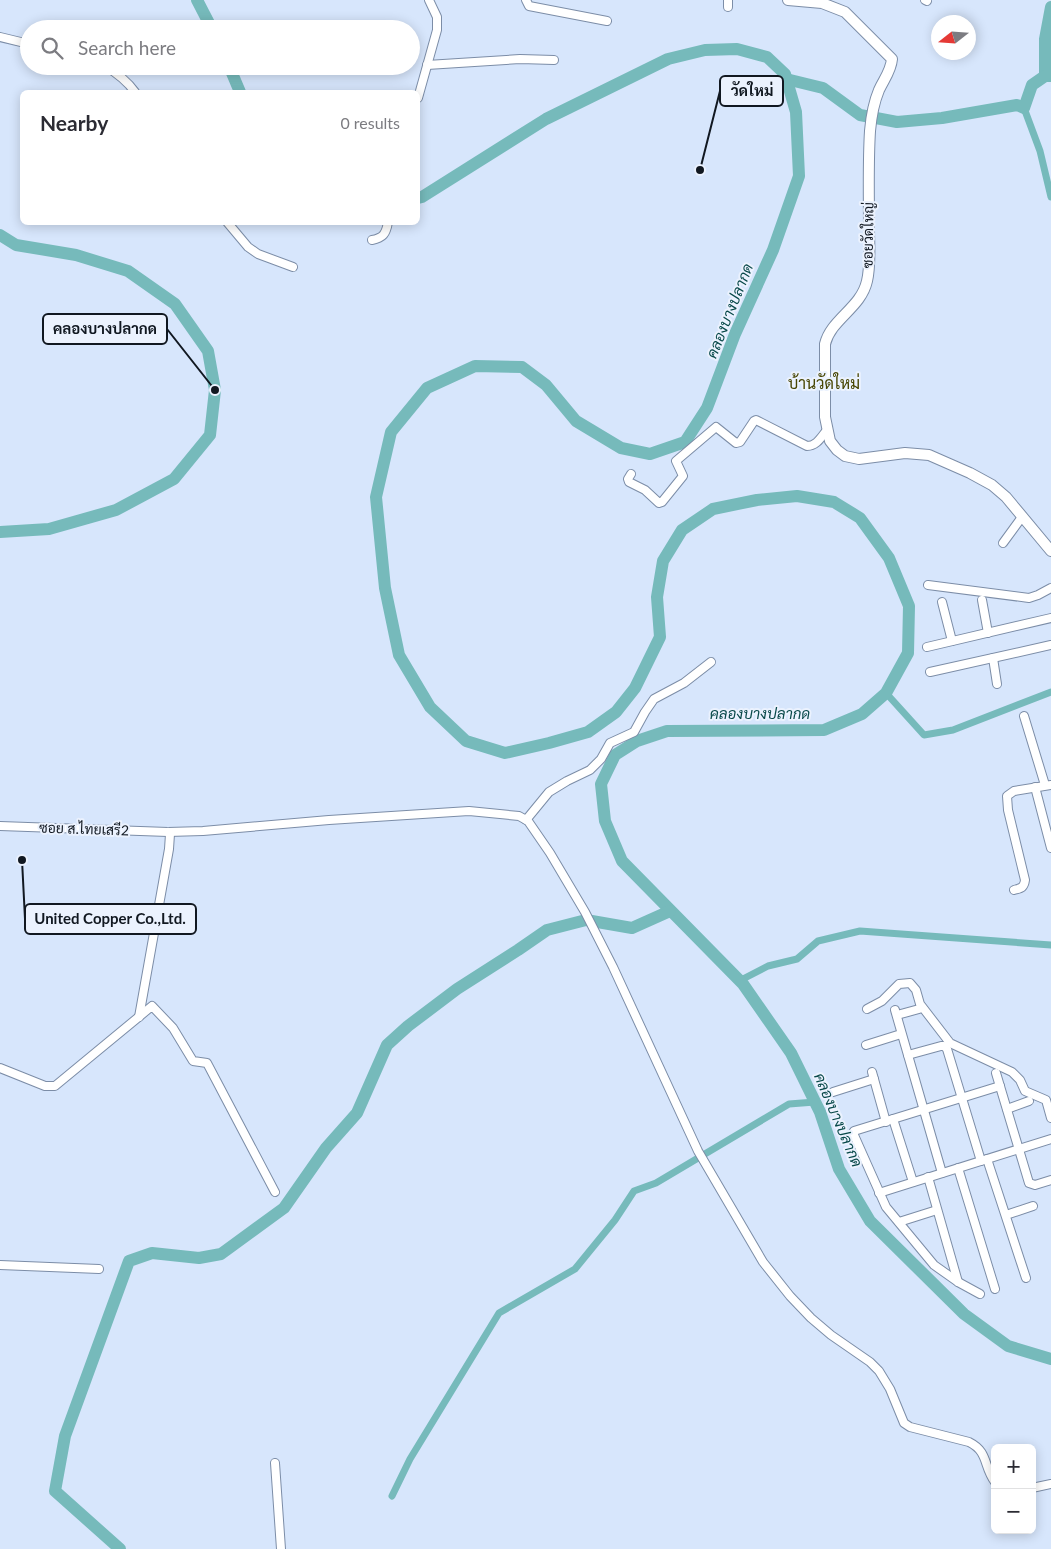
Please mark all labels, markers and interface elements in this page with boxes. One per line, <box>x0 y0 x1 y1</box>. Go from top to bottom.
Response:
north arrow <box>931 15 976 60</box>
search box <box>20 20 420 75</box>
icon: search <box>38 34 66 62</box>
text: Search here <box>78 36 176 59</box>
callout: วัดใหม่ <box>720 76 783 106</box>
text: วัดใหม่ <box>731 81 773 99</box>
text: Nearby <box>40 110 108 135</box>
text: 0 results <box>340 113 400 132</box>
street label: ซอยวัดใหญ่ <box>858 202 878 268</box>
water label: คลองบางปลากด <box>702 261 756 361</box>
callout: คลองบางปลากด <box>43 314 167 344</box>
text: คลองบางปลากด <box>53 319 157 337</box>
district label: บ้านวัดใหม่ <box>788 372 860 392</box>
water label: คลองบางปลากด <box>710 704 810 722</box>
street label: ซอย ส.ไทยเสรี2 <box>39 818 129 839</box>
callout: United Copper Co.,Ltd. <box>25 904 196 934</box>
text: United Copper Co.,Ltd. <box>34 909 186 927</box>
water label: คลองบางปลากด <box>811 1070 867 1169</box>
map controls <box>991 1444 1036 1534</box>
button: + <box>991 1444 1036 1489</box>
button: − <box>991 1489 1036 1534</box>

